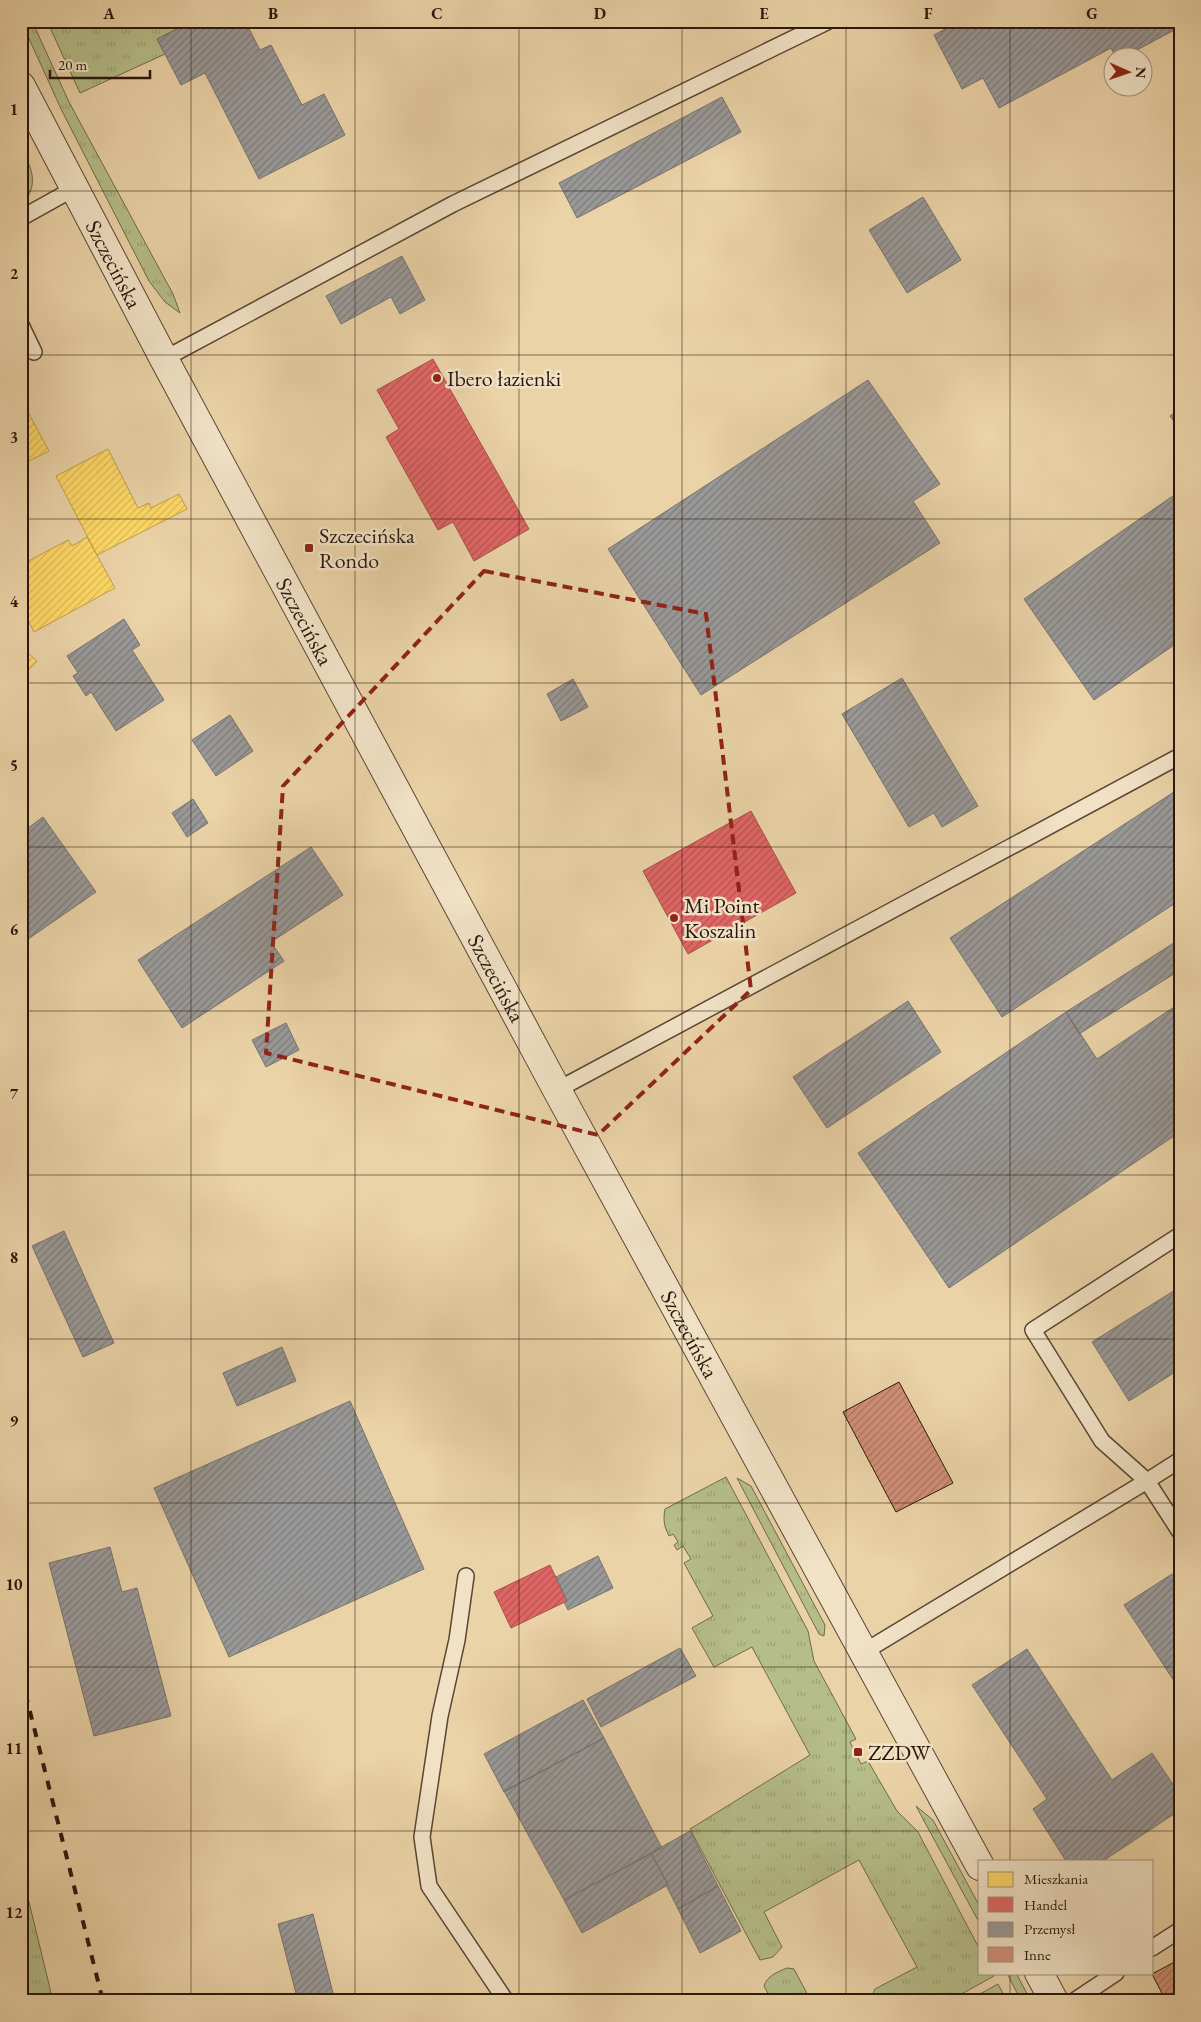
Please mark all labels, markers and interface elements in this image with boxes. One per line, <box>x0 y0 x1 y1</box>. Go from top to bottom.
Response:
text: A <box>102 3 115 24</box>
text: B <box>268 3 278 24</box>
text: C <box>431 3 443 24</box>
text: D <box>594 3 606 24</box>
text: E <box>759 3 769 24</box>
text: F <box>924 3 933 24</box>
text: G <box>1086 3 1098 24</box>
scale bar <box>50 48 150 80</box>
north arrow <box>1104 48 1154 98</box>
text: 20 m <box>58 55 87 74</box>
text: N <box>1132 66 1150 79</box>
text: 1 <box>10 99 18 120</box>
street label: Szczecińska <box>79 215 149 313</box>
text: 2 <box>10 263 19 284</box>
place label: Ibero łazienki <box>447 364 561 393</box>
marker: Ibero łazienki <box>431 372 443 384</box>
text: 3 <box>10 427 18 448</box>
place label: Szczecińska Rondo <box>319 521 415 575</box>
marker: Szczecińska Rondo <box>303 542 315 554</box>
street label: Szczecińska <box>270 572 341 671</box>
text: 4 <box>10 591 19 612</box>
text: 5 <box>10 755 18 776</box>
place label: Mi Point Koszalin <box>684 891 760 945</box>
marker: Mi Point Koszalin <box>668 912 680 924</box>
text: 6 <box>10 919 19 940</box>
street label: Szczecińska <box>461 929 532 1027</box>
text: 7 <box>10 1083 19 1104</box>
text: 8 <box>10 1247 18 1268</box>
street label: Szczecińska <box>654 1285 726 1383</box>
text: 9 <box>10 1410 19 1431</box>
text: 10 <box>6 1574 23 1595</box>
text: 11 <box>6 1738 22 1759</box>
place label: ZZDW <box>868 1738 931 1767</box>
marker: ZZDW <box>852 1746 864 1758</box>
legend <box>978 1860 1154 1974</box>
text: Mieszkania <box>1024 1869 1088 1888</box>
text: Handel <box>1024 1895 1067 1914</box>
text: 12 <box>6 1902 23 1923</box>
text: Przemysł <box>1024 1919 1075 1938</box>
text: Inne <box>1024 1945 1051 1964</box>

